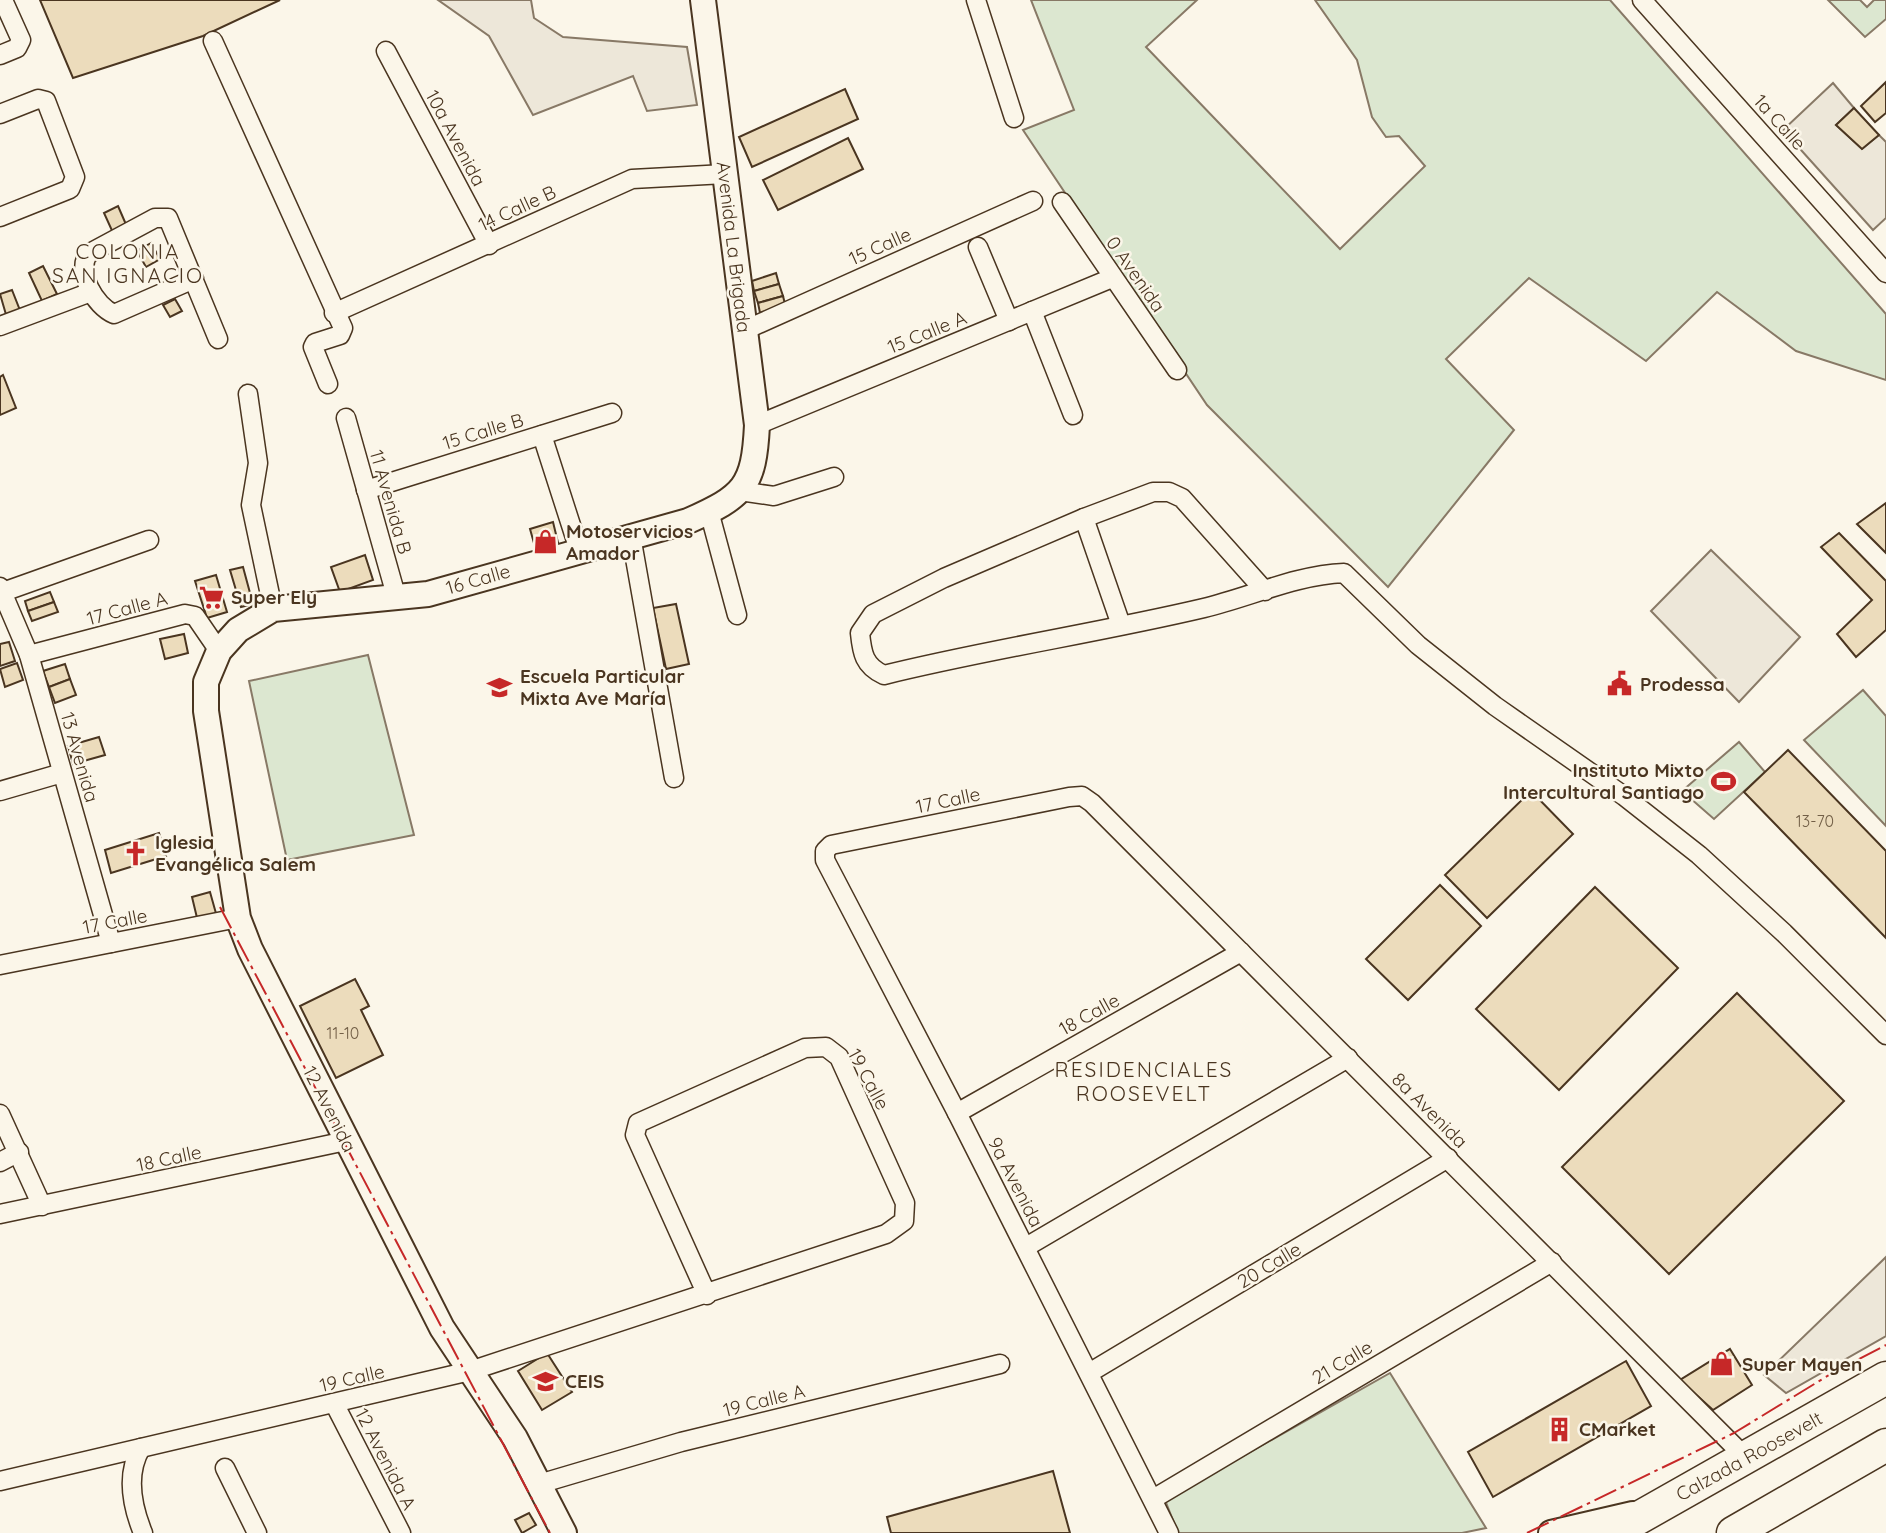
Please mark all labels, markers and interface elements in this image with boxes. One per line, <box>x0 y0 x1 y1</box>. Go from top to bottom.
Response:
street label: 10a Avenida <box>421 86 491 190</box>
street label: 1a Calle <box>1749 89 1811 155</box>
street label: Avenida La Brigada <box>712 160 756 334</box>
street label: 14 Calle B <box>474 180 560 236</box>
street label: 15 Calle <box>845 222 915 270</box>
street label: 0 Avenida <box>1101 231 1171 317</box>
district label: COLONIA SAN IGNACIO <box>52 238 204 288</box>
street label: 15 Calle A <box>884 305 970 359</box>
street label: 15 Calle B <box>440 407 526 455</box>
street label: 11 Avenida B <box>365 447 417 557</box>
place label: Motoservicios Amador <box>566 519 693 565</box>
shop icon: Motoservicios Amador <box>532 528 560 556</box>
street label: 16 Calle <box>443 558 513 600</box>
supermarket icon: Super Ely <box>197 583 225 611</box>
place label: Super Ely <box>231 585 317 609</box>
street label: 17 Calle A <box>84 586 170 630</box>
place label: Escuela Particular Mixta Ave María <box>520 664 685 710</box>
public building icon: Prodessa <box>1606 670 1634 698</box>
place label: Prodessa <box>1640 672 1725 696</box>
school or university icon: Escuela Particular Mixta Ave María <box>486 673 514 701</box>
street label: 13 Avenida <box>56 709 104 805</box>
place label: Instituto Mixto Intercultural Santiago <box>1503 758 1704 804</box>
sports icon: Instituto Mixto Intercultural Santiago <box>1710 767 1738 795</box>
street label: 17 Calle <box>914 781 982 819</box>
house number: 13-70 <box>1796 811 1834 831</box>
place label: Iglesia Evangélica Salem <box>155 830 316 876</box>
church icon: Iglesia Evangélica Salem <box>121 839 149 867</box>
street label: 17 Calle <box>81 903 149 939</box>
street label: 18 Calle <box>1054 988 1124 1040</box>
house number: 11-10 <box>327 1023 359 1043</box>
street label: 19 Calle <box>843 1044 895 1114</box>
district label: RESIDENCIALES ROOSEVELT <box>1055 1056 1233 1106</box>
street label: 12 Avenida <box>298 1062 362 1156</box>
street label: 8a Avenida <box>1387 1067 1473 1153</box>
street label: 9a Avenida <box>983 1133 1049 1231</box>
street label: 18 Calle <box>134 1139 204 1177</box>
street label: 20 Calle <box>1233 1237 1305 1293</box>
street label: 21 Calle <box>1308 1335 1376 1389</box>
shop icon: Super Mayen <box>1708 1350 1736 1378</box>
place label: Super Mayen <box>1742 1352 1862 1376</box>
street label: 19 Calle <box>317 1359 387 1397</box>
school or university icon: CEIS <box>531 1367 559 1395</box>
place label: CEIS <box>565 1369 604 1393</box>
street label: 19 Calle A <box>721 1378 807 1422</box>
street label: 12 Avenida A <box>350 1404 422 1514</box>
street label: Calzada Roosevelt <box>1672 1406 1826 1506</box>
building icon: CMarket <box>1545 1415 1573 1443</box>
place label: CMarket <box>1579 1417 1656 1441</box>

